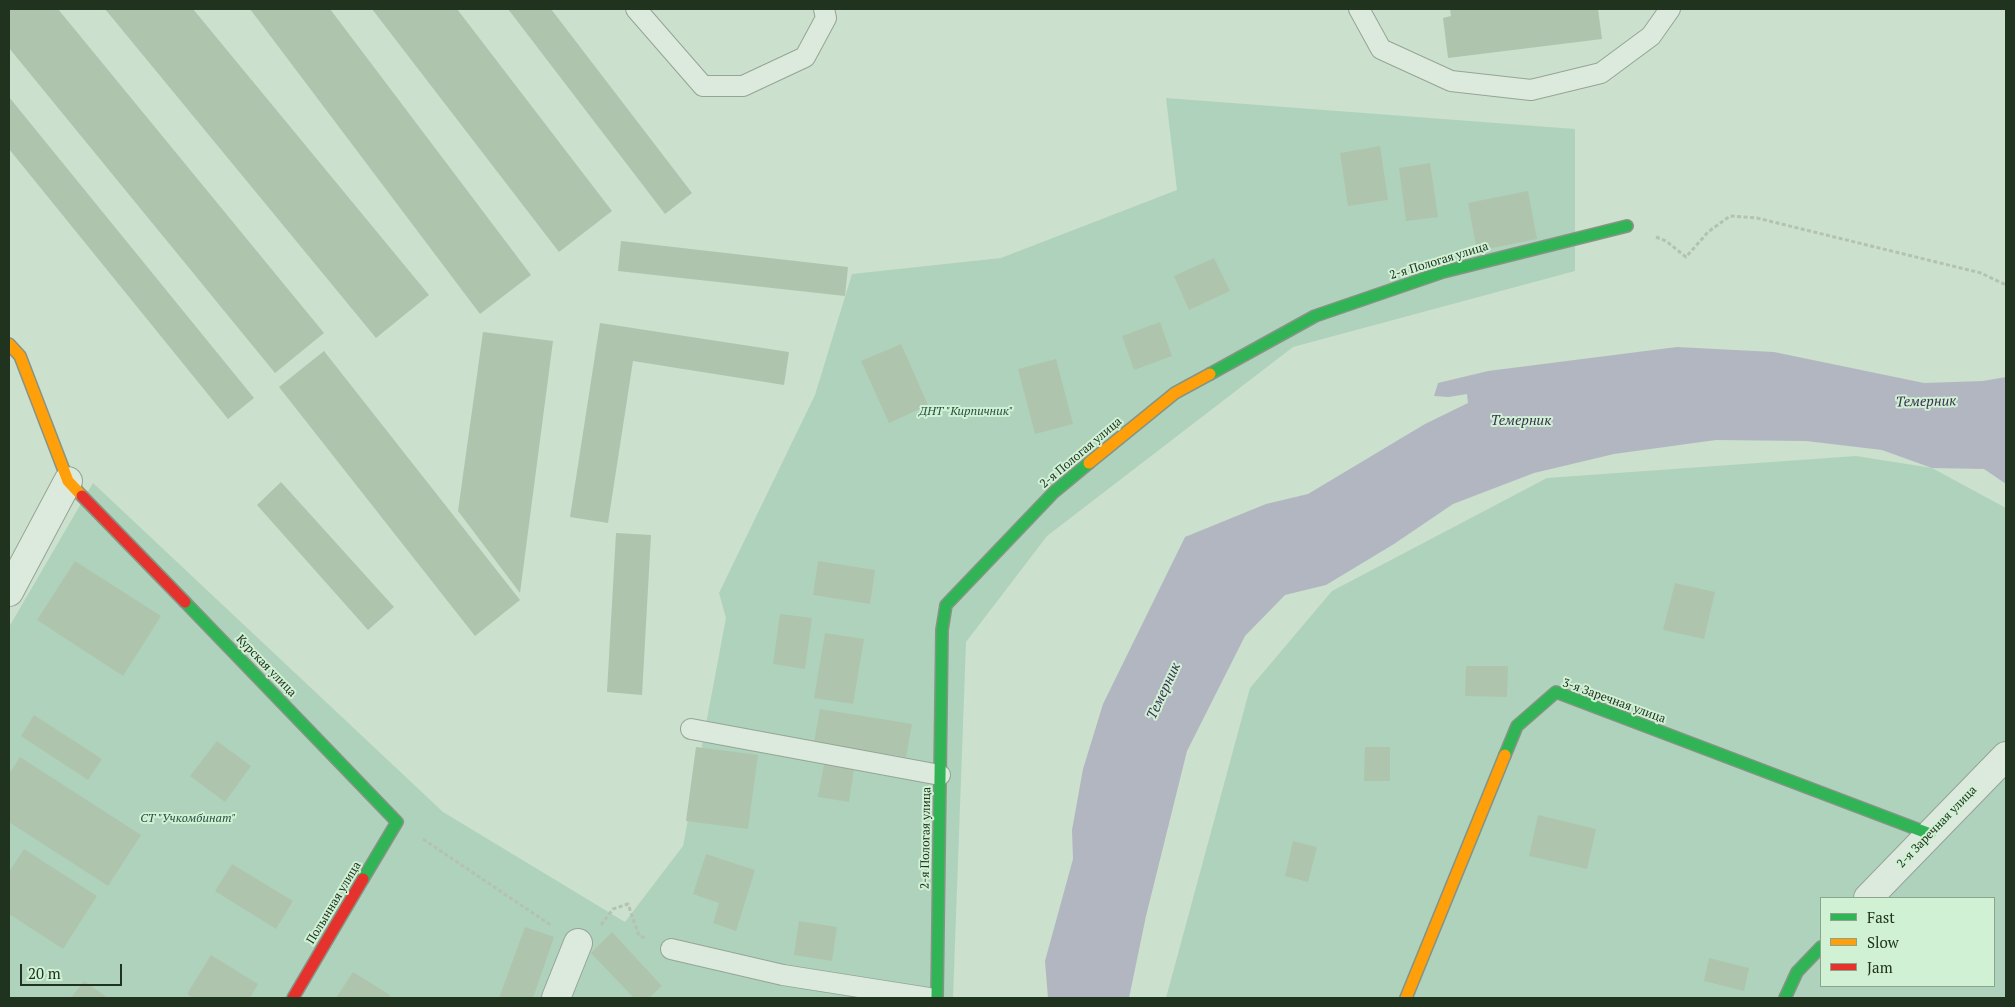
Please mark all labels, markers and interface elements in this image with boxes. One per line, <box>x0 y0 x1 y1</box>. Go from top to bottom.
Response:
street label: 2-я Пологая улица <box>1388 239 1490 283</box>
water label: Темерник <box>1896 393 1956 411</box>
park label: ДНТ "Кирпичник" <box>919 405 1013 419</box>
water label: Темерник <box>1491 413 1551 429</box>
street label: 2-я Пологая улица <box>1037 415 1125 491</box>
street label: Курская улица <box>233 632 299 700</box>
water label: Темерник <box>1144 660 1184 722</box>
street label: 3-я Заречная улица <box>1561 676 1667 726</box>
street label: 2-я Заречная улица <box>1894 783 1980 871</box>
street label: 2-я Пологая улица <box>918 787 934 889</box>
park label: СТ "Учкомбинат" <box>140 812 236 826</box>
street label: Полынная улица <box>304 859 364 947</box>
legend <box>1820 897 1995 987</box>
text: Fast <box>1867 907 1895 927</box>
text: Slow <box>1867 932 1899 952</box>
scale bar <box>22 954 125 986</box>
text: Jam <box>1867 957 1893 977</box>
text: 20 m <box>28 963 61 983</box>

